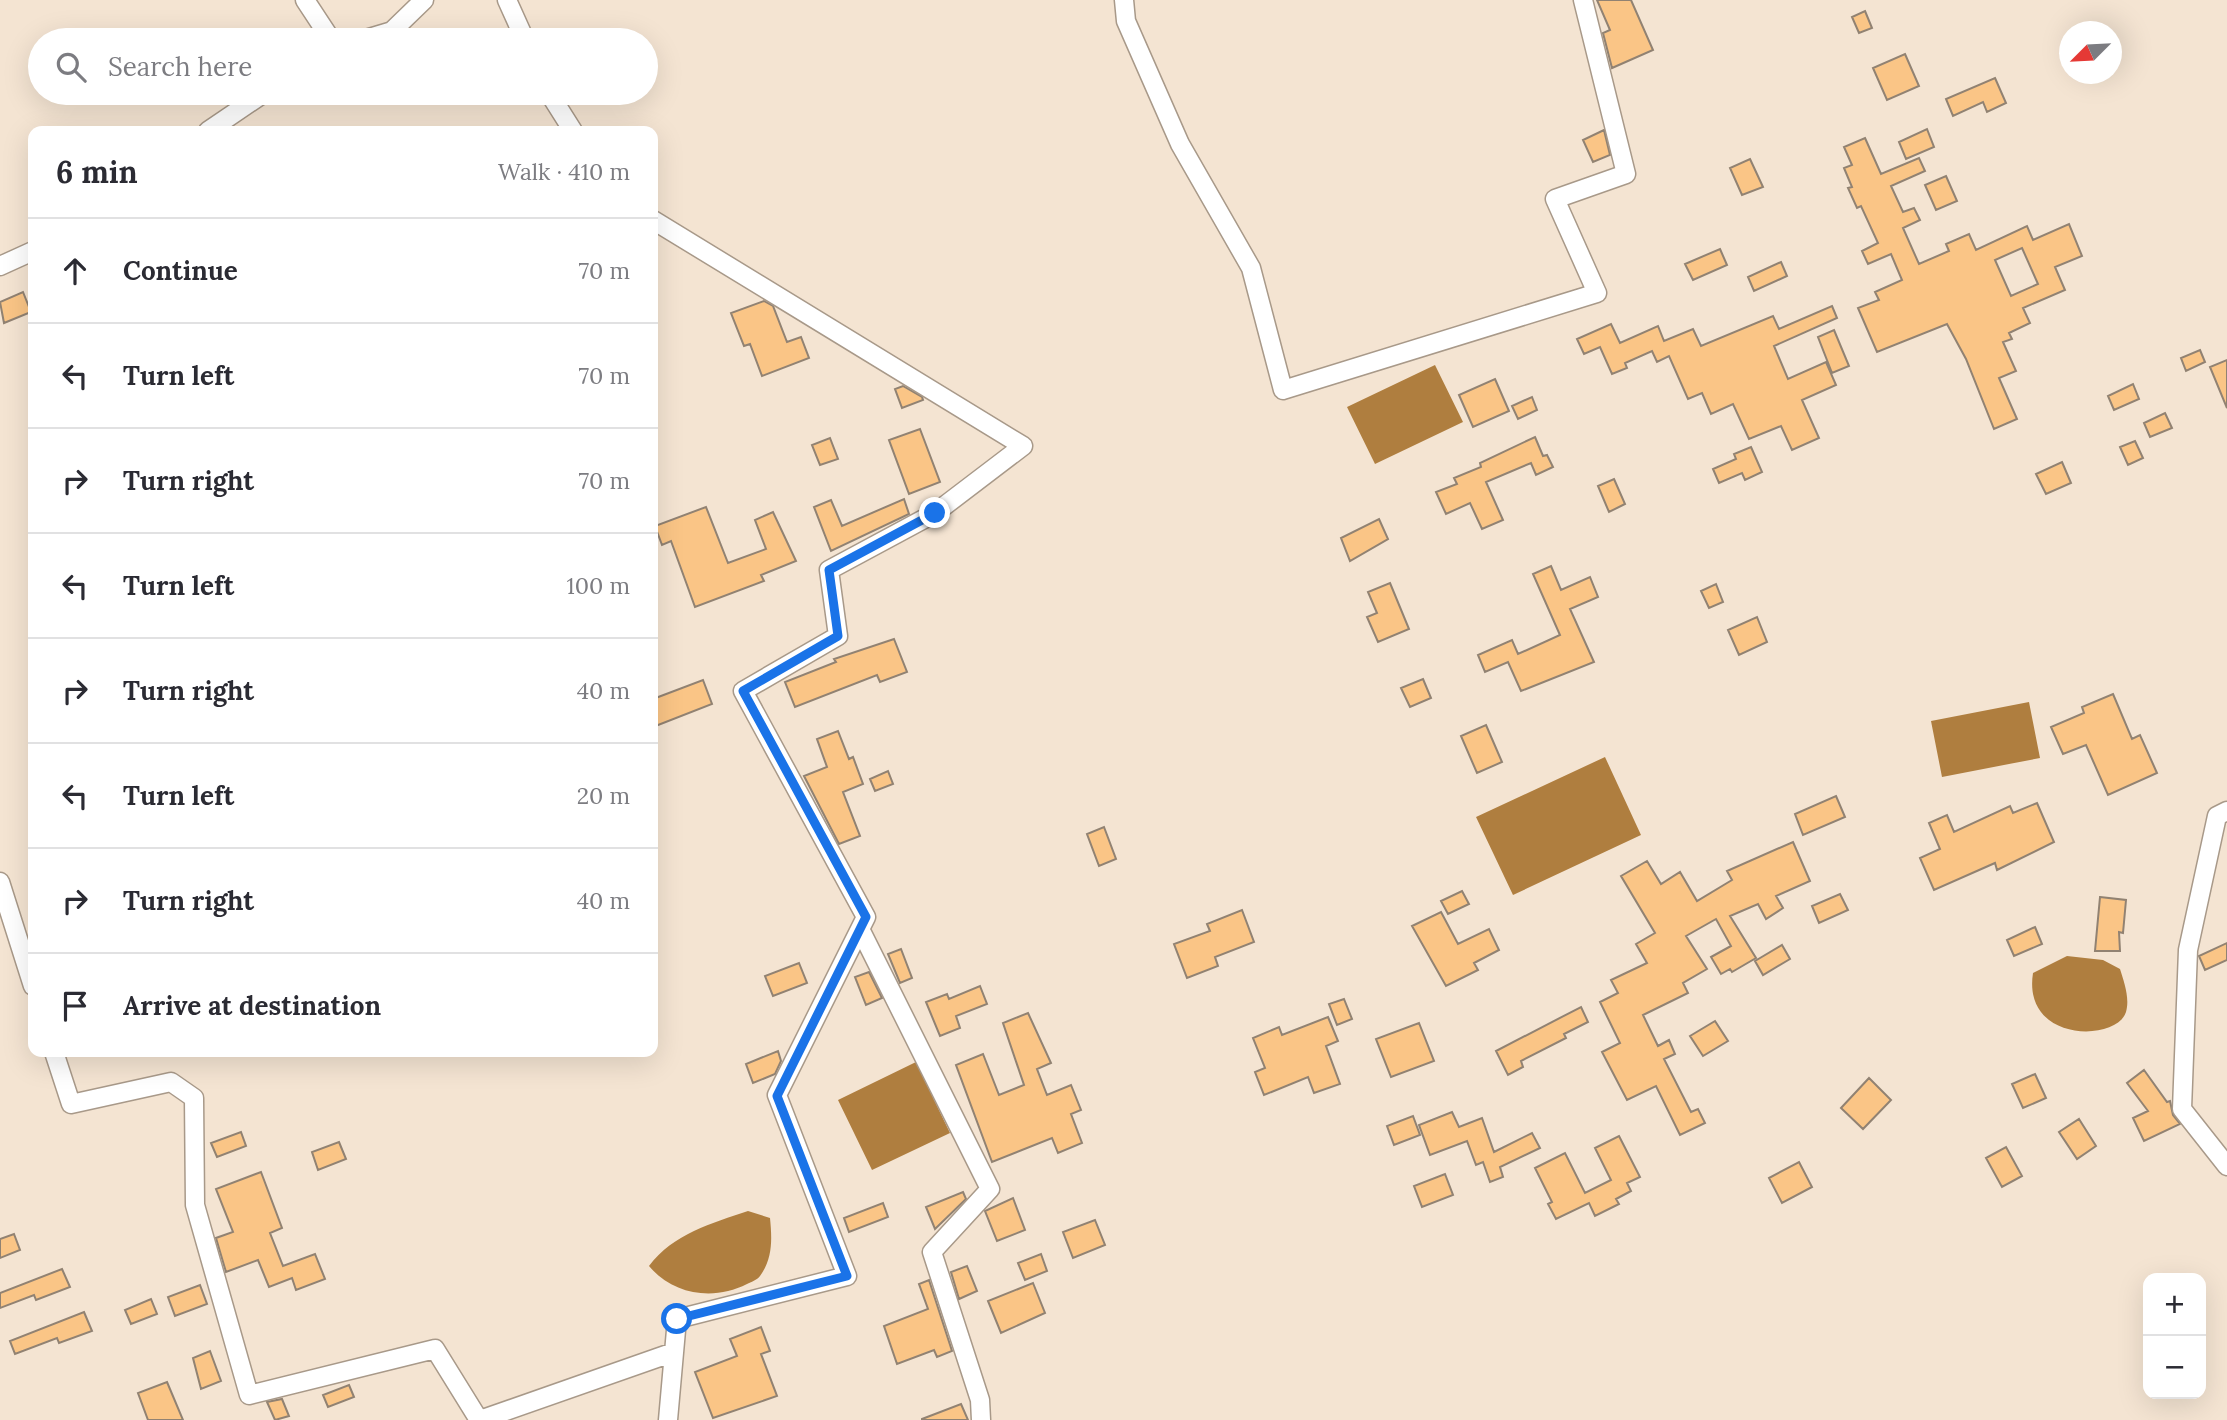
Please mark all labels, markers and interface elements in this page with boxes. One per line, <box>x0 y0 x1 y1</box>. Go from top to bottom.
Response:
north arrow <box>2059 21 2122 84</box>
search box <box>28 28 658 105</box>
icon: search <box>52 48 90 86</box>
text: Search here <box>108 50 252 83</box>
text: 6 min <box>56 153 138 191</box>
text: Walk · 410 m <box>498 157 630 186</box>
icon: ahead <box>56 252 94 290</box>
text: Continue <box>123 254 238 287</box>
text: 70 m <box>579 256 630 285</box>
icon: left <box>56 357 94 395</box>
text: Turn left <box>123 359 234 392</box>
text: 70 m <box>579 361 630 390</box>
icon: right <box>56 462 94 500</box>
text: Turn right <box>123 464 254 497</box>
text: 70 m <box>579 466 630 495</box>
route end <box>919 497 950 528</box>
icon: left <box>56 567 94 605</box>
text: Turn left <box>123 569 234 602</box>
text: 100 m <box>566 571 630 600</box>
icon: right <box>56 672 94 710</box>
text: Turn right <box>123 674 254 707</box>
text: 40 m <box>577 676 630 705</box>
icon: left <box>56 777 94 815</box>
text: Turn left <box>123 779 234 812</box>
text: 20 m <box>577 781 630 810</box>
icon: right <box>56 882 94 920</box>
text: Turn right <box>123 884 254 917</box>
text: 40 m <box>577 886 630 915</box>
icon: arrive <box>56 987 94 1025</box>
text: Arrive at destination <box>123 989 381 1022</box>
map controls <box>2143 1273 2206 1399</box>
button: + <box>2143 1273 2206 1336</box>
route start <box>661 1303 692 1334</box>
button: − <box>2143 1336 2206 1399</box>

